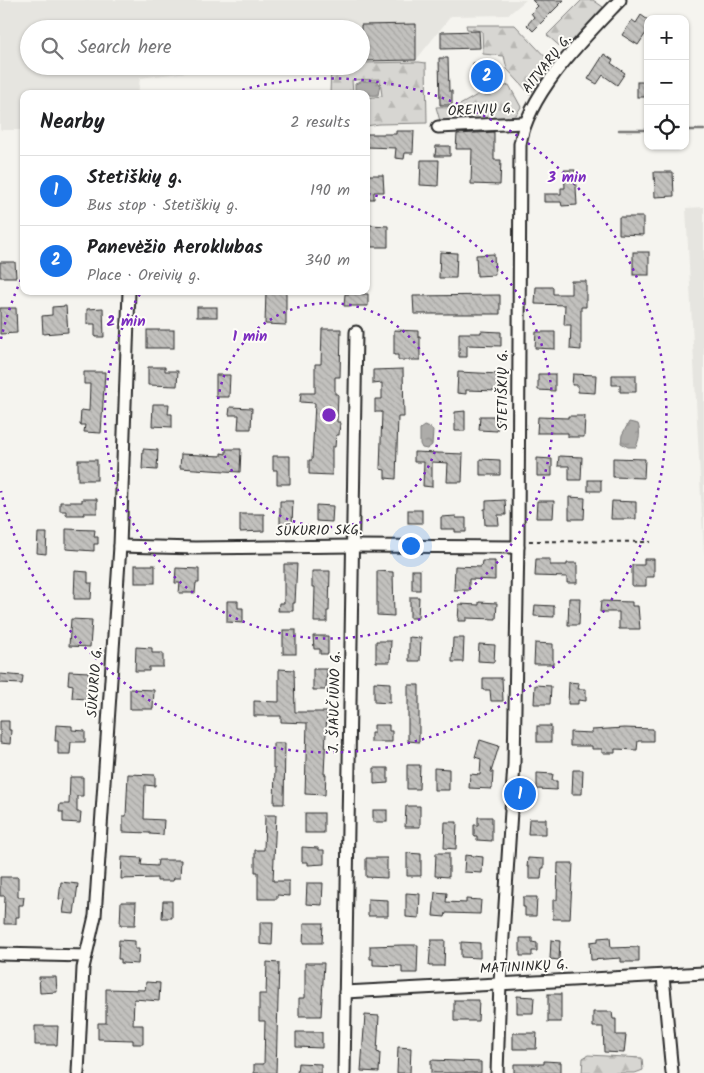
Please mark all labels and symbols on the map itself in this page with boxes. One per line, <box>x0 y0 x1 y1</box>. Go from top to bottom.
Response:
street label: AITVARŲ G. <box>517 30 577 98</box>
pin: 2 <box>471 57 503 95</box>
street label: OREIVIŲ G. <box>447 97 515 123</box>
text: 3 min <box>547 166 586 190</box>
text: 2 min <box>106 310 146 334</box>
text: 1 min <box>233 325 267 349</box>
street label: STETIŠKIŲ G. <box>492 350 514 430</box>
centre of rings <box>320 406 338 424</box>
street label: SŪKURIO SKG. <box>275 519 363 543</box>
your location <box>398 533 424 559</box>
street label: SŪKURIO G. <box>82 646 108 718</box>
street label: J. ŠIAUČIŪNO G. <box>323 651 347 753</box>
pin: 1 <box>504 775 536 813</box>
street label: MATININKŲ G. <box>479 954 569 980</box>

